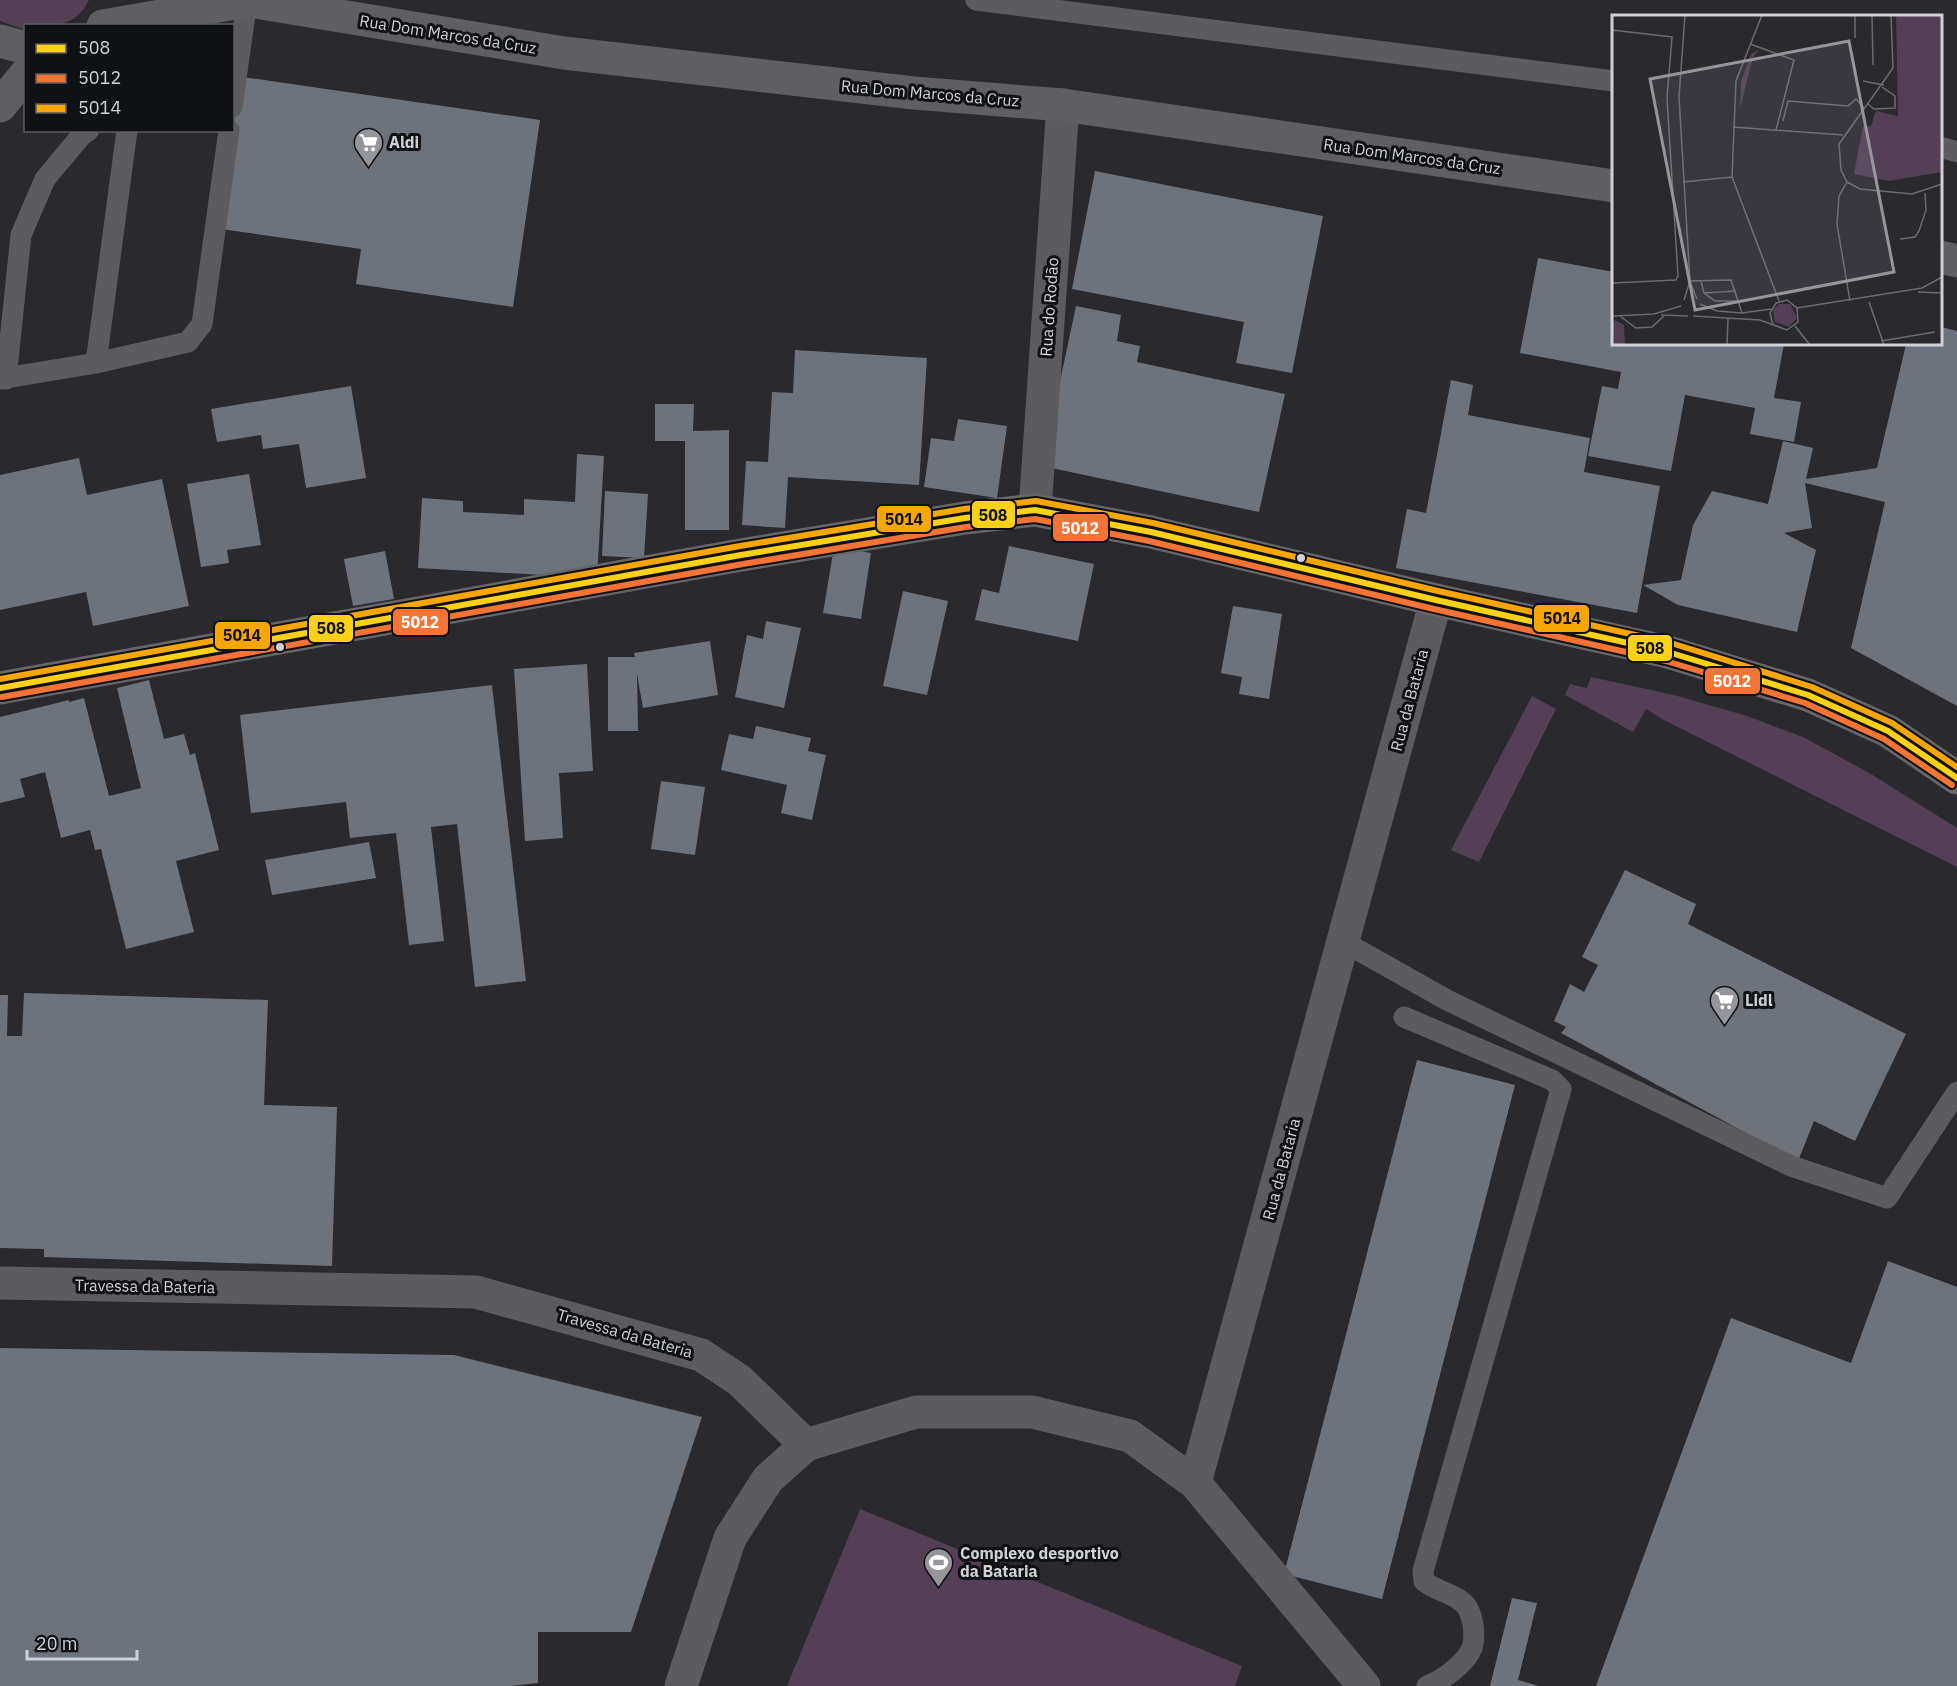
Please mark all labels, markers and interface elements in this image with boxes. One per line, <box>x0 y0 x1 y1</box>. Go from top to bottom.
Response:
street label: Rua Dom Marcos da Cruz <box>358 10 538 58</box>
inset map <box>1612 15 1942 345</box>
legend <box>24 24 234 132</box>
text: 508 <box>78 36 110 59</box>
text: 5012 <box>78 66 121 89</box>
street label: Rua Dom Marcos da Cruz <box>840 75 1020 111</box>
text: 5014 <box>78 96 121 119</box>
supermarket icon: Aldi <box>352 126 384 168</box>
place label: Aldi <box>389 132 419 152</box>
street label: Rua Dom Marcos da Cruz <box>1322 134 1502 178</box>
street label: Rua do Rodão <box>1036 257 1062 357</box>
line badge: 508 <box>971 500 1016 529</box>
line badge: 5014 <box>876 505 932 533</box>
text: 508 <box>979 505 1007 525</box>
text: 5014 <box>885 509 924 529</box>
line badge: 5012 <box>1052 513 1109 542</box>
text: 5012 <box>1061 518 1099 538</box>
unlabelled marker <box>1295 552 1307 564</box>
line badge: 5014 <box>1533 604 1590 633</box>
line badge: 5012 <box>392 608 449 636</box>
text: 5014 <box>1543 608 1582 628</box>
text: 5012 <box>401 612 439 632</box>
line badge: 508 <box>308 614 354 643</box>
text: 508 <box>317 618 345 638</box>
line badge: 5014 <box>214 621 271 650</box>
text: 5014 <box>223 625 262 645</box>
line badge: 508 <box>1627 634 1673 662</box>
text: 508 <box>1636 638 1664 658</box>
unlabelled marker <box>274 641 286 653</box>
street label: Rua da Bataria <box>1386 646 1432 753</box>
line badge: 5012 <box>1704 667 1761 695</box>
text: 5012 <box>1713 671 1751 691</box>
supermarket icon: Lidl <box>1708 984 1740 1026</box>
place label: Lidl <box>1745 990 1773 1010</box>
street label: Rua da Bataria <box>1258 1115 1304 1222</box>
street label: Travessa da Bateria <box>75 1275 216 1297</box>
street label: Travessa da Bateria <box>555 1304 696 1362</box>
place label: Complexo desportivo da Bataria <box>960 1543 1119 1581</box>
sports icon: Complexo desportivo da Bataria <box>923 1546 955 1588</box>
scale bar <box>27 1623 136 1661</box>
text: 20 m <box>36 1632 78 1655</box>

